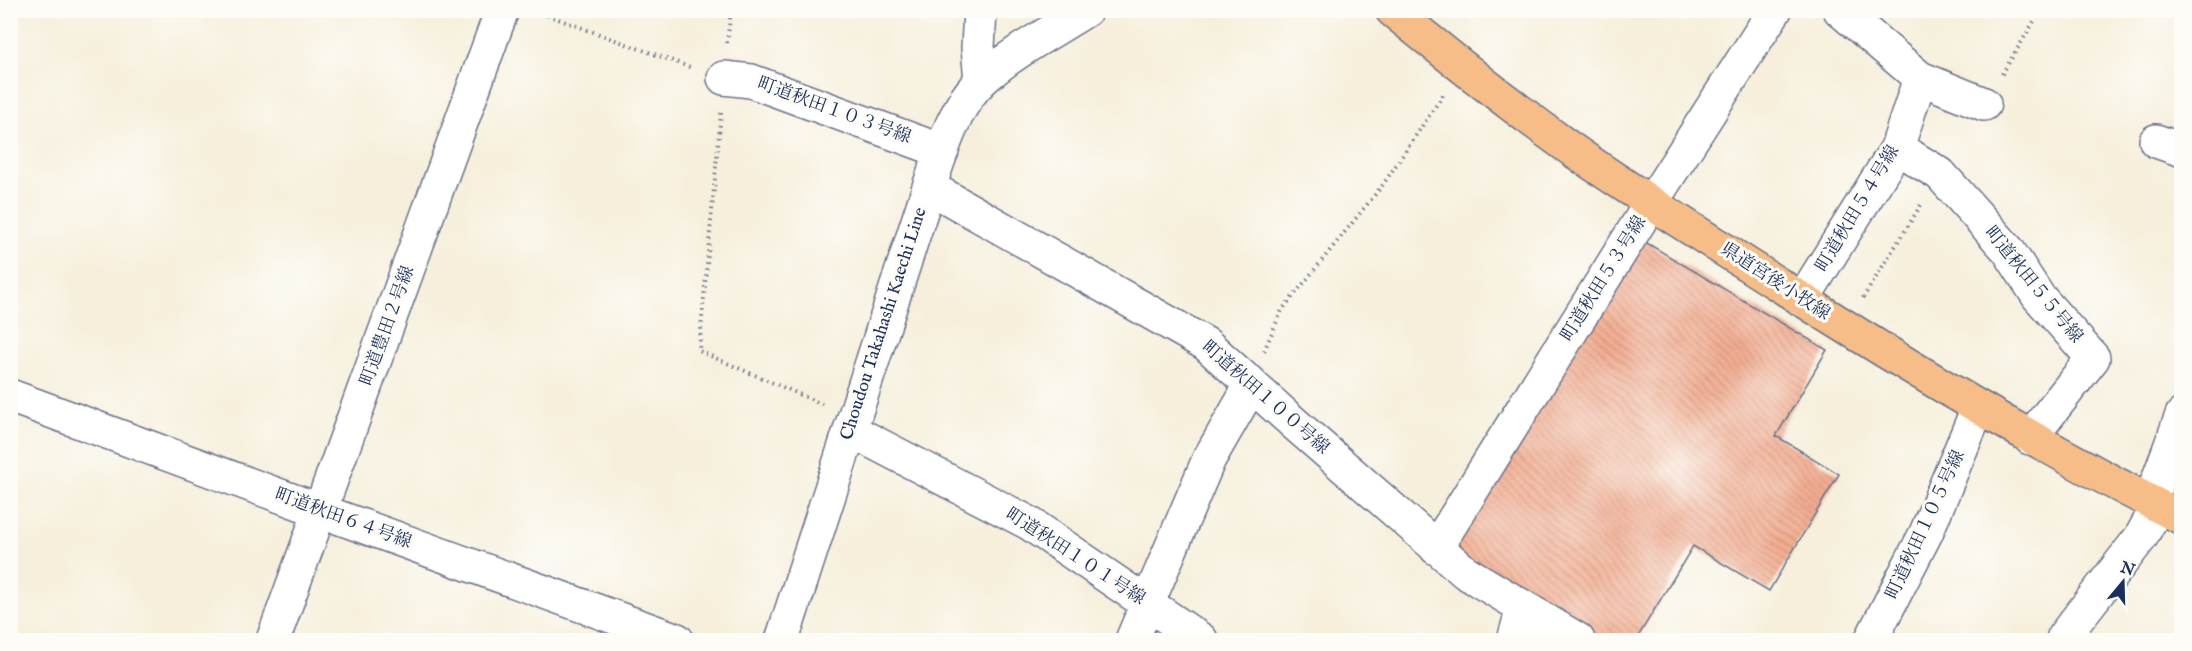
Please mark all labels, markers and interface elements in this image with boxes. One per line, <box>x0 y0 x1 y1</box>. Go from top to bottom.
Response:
street label: 町道秋田１０３号線 <box>754 72 914 150</box>
street label: 町道秋田５４号線 <box>1811 141 1905 277</box>
street label: Choudou Takahashi Kaechi Line <box>835 205 933 443</box>
street label: 町道秋田５３号線 <box>1556 212 1652 346</box>
street label: 町道秋田５５号線 <box>1979 222 2087 348</box>
street label: 県道宮後小牧線 <box>1716 238 1834 326</box>
street label: 町道豊田２号線 <box>356 263 420 389</box>
street label: 町道秋田１００号線 <box>1196 336 1334 460</box>
street label: 町道秋田１０５号線 <box>1881 447 1971 603</box>
street label: 町道秋田６４号線 <box>271 484 415 554</box>
street label: 町道秋田１０１号線 <box>1001 503 1149 611</box>
north arrow <box>2093 552 2153 612</box>
text: N <box>2116 558 2137 581</box>

